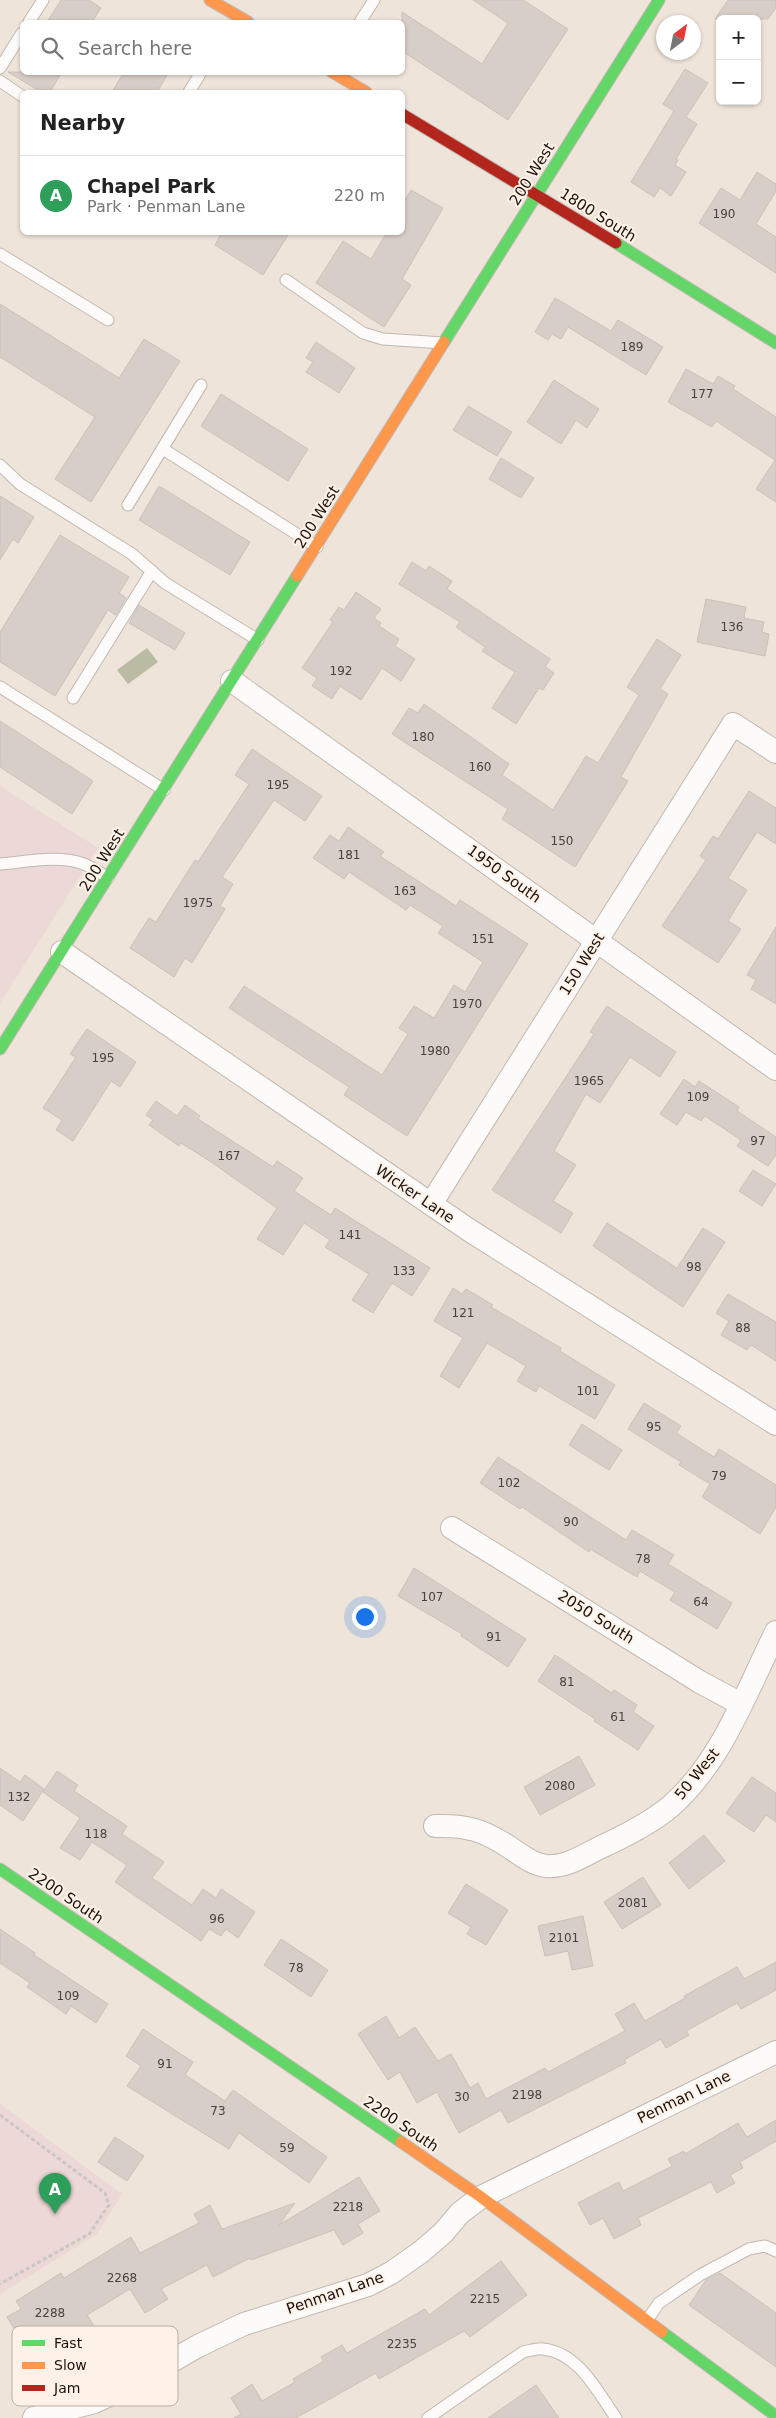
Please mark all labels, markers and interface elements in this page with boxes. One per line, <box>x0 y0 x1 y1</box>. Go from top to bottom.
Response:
north arrow <box>656 15 701 60</box>
map controls <box>716 15 761 105</box>
button: + <box>716 15 761 60</box>
search box <box>20 20 405 75</box>
icon: search <box>38 34 66 62</box>
text: Search here <box>78 37 192 59</box>
button: − <box>716 60 761 105</box>
text: Nearby <box>40 111 125 135</box>
street label: 200 West <box>506 139 558 209</box>
text: Chapel Park <box>87 175 215 197</box>
street label: 1800 South <box>557 184 639 246</box>
text: A <box>50 186 62 205</box>
text: 220 m <box>334 186 385 205</box>
text: Park · Penman Lane <box>87 197 245 216</box>
house number: 190 <box>713 207 735 221</box>
house number: 189 <box>621 340 643 354</box>
house number: 177 <box>691 387 713 401</box>
street label: 200 West <box>291 482 343 552</box>
house number: 136 <box>721 620 743 634</box>
house number: 192 <box>330 664 352 678</box>
house number: 180 <box>412 730 434 744</box>
house number: 160 <box>469 760 491 774</box>
house number: 195 <box>267 778 289 792</box>
street label: 200 West <box>76 825 128 895</box>
house number: 150 <box>551 834 573 848</box>
street label: 1950 South <box>464 841 544 907</box>
house number: 181 <box>338 848 360 862</box>
house number: 163 <box>394 884 416 898</box>
house number: 1975 <box>183 896 213 910</box>
street label: 150 West <box>556 929 608 999</box>
house number: 151 <box>472 932 494 946</box>
house number: 1970 <box>452 997 482 1011</box>
house number: 1980 <box>420 1044 450 1058</box>
house number: 195 <box>92 1051 114 1065</box>
house number: 1965 <box>574 1074 604 1088</box>
house number: 109 <box>687 1090 709 1104</box>
house number: 97 <box>750 1134 766 1148</box>
house number: 167 <box>218 1149 240 1163</box>
street label: Wicker Lane <box>372 1161 458 1227</box>
house number: 141 <box>339 1228 361 1242</box>
house number: 98 <box>686 1260 702 1274</box>
house number: 133 <box>393 1264 415 1278</box>
house number: 121 <box>452 1306 474 1320</box>
house number: 88 <box>735 1321 751 1335</box>
house number: 101 <box>577 1384 599 1398</box>
house number: 95 <box>646 1420 662 1434</box>
house number: 79 <box>711 1469 727 1483</box>
house number: 102 <box>498 1476 520 1490</box>
house number: 90 <box>563 1515 579 1529</box>
house number: 78 <box>635 1552 651 1566</box>
street label: 2050 South <box>555 1586 637 1648</box>
house number: 107 <box>421 1590 443 1604</box>
house number: 64 <box>693 1595 709 1609</box>
your location <box>352 1604 378 1630</box>
house number: 91 <box>486 1630 502 1644</box>
house number: 81 <box>559 1675 575 1689</box>
house number: 61 <box>610 1710 626 1724</box>
street label: 50 West <box>671 1745 723 1803</box>
house number: 2080 <box>545 1779 575 1793</box>
house number: 132 <box>8 1790 30 1804</box>
house number: 118 <box>85 1827 107 1841</box>
street label: 2200 South <box>25 1864 107 1928</box>
house number: 2081 <box>618 1896 648 1910</box>
house number: 96 <box>209 1912 225 1926</box>
house number: 2101 <box>549 1931 579 1945</box>
house number: 78 <box>288 1961 304 1975</box>
house number: 109 <box>57 1989 79 2003</box>
house number: 91 <box>157 2057 173 2071</box>
street label: Penman Lane <box>634 2067 734 2127</box>
house number: 2198 <box>512 2088 542 2102</box>
house number: 30 <box>454 2090 470 2104</box>
street label: 2200 South <box>360 2092 442 2156</box>
house number: 73 <box>210 2104 226 2118</box>
house number: 59 <box>279 2141 295 2155</box>
pin: A <box>39 2173 71 2214</box>
house number: 2218 <box>333 2200 363 2214</box>
street label: Penman Lane <box>284 2268 386 2318</box>
house number: 2268 <box>107 2271 137 2285</box>
house number: 2215 <box>470 2292 500 2306</box>
house number: 2288 <box>35 2306 65 2320</box>
legend <box>12 2326 178 2406</box>
text: Fast <box>54 2335 83 2351</box>
house number: 2235 <box>387 2337 417 2351</box>
text: Slow <box>54 2357 87 2373</box>
text: Jam <box>53 2380 80 2396</box>

